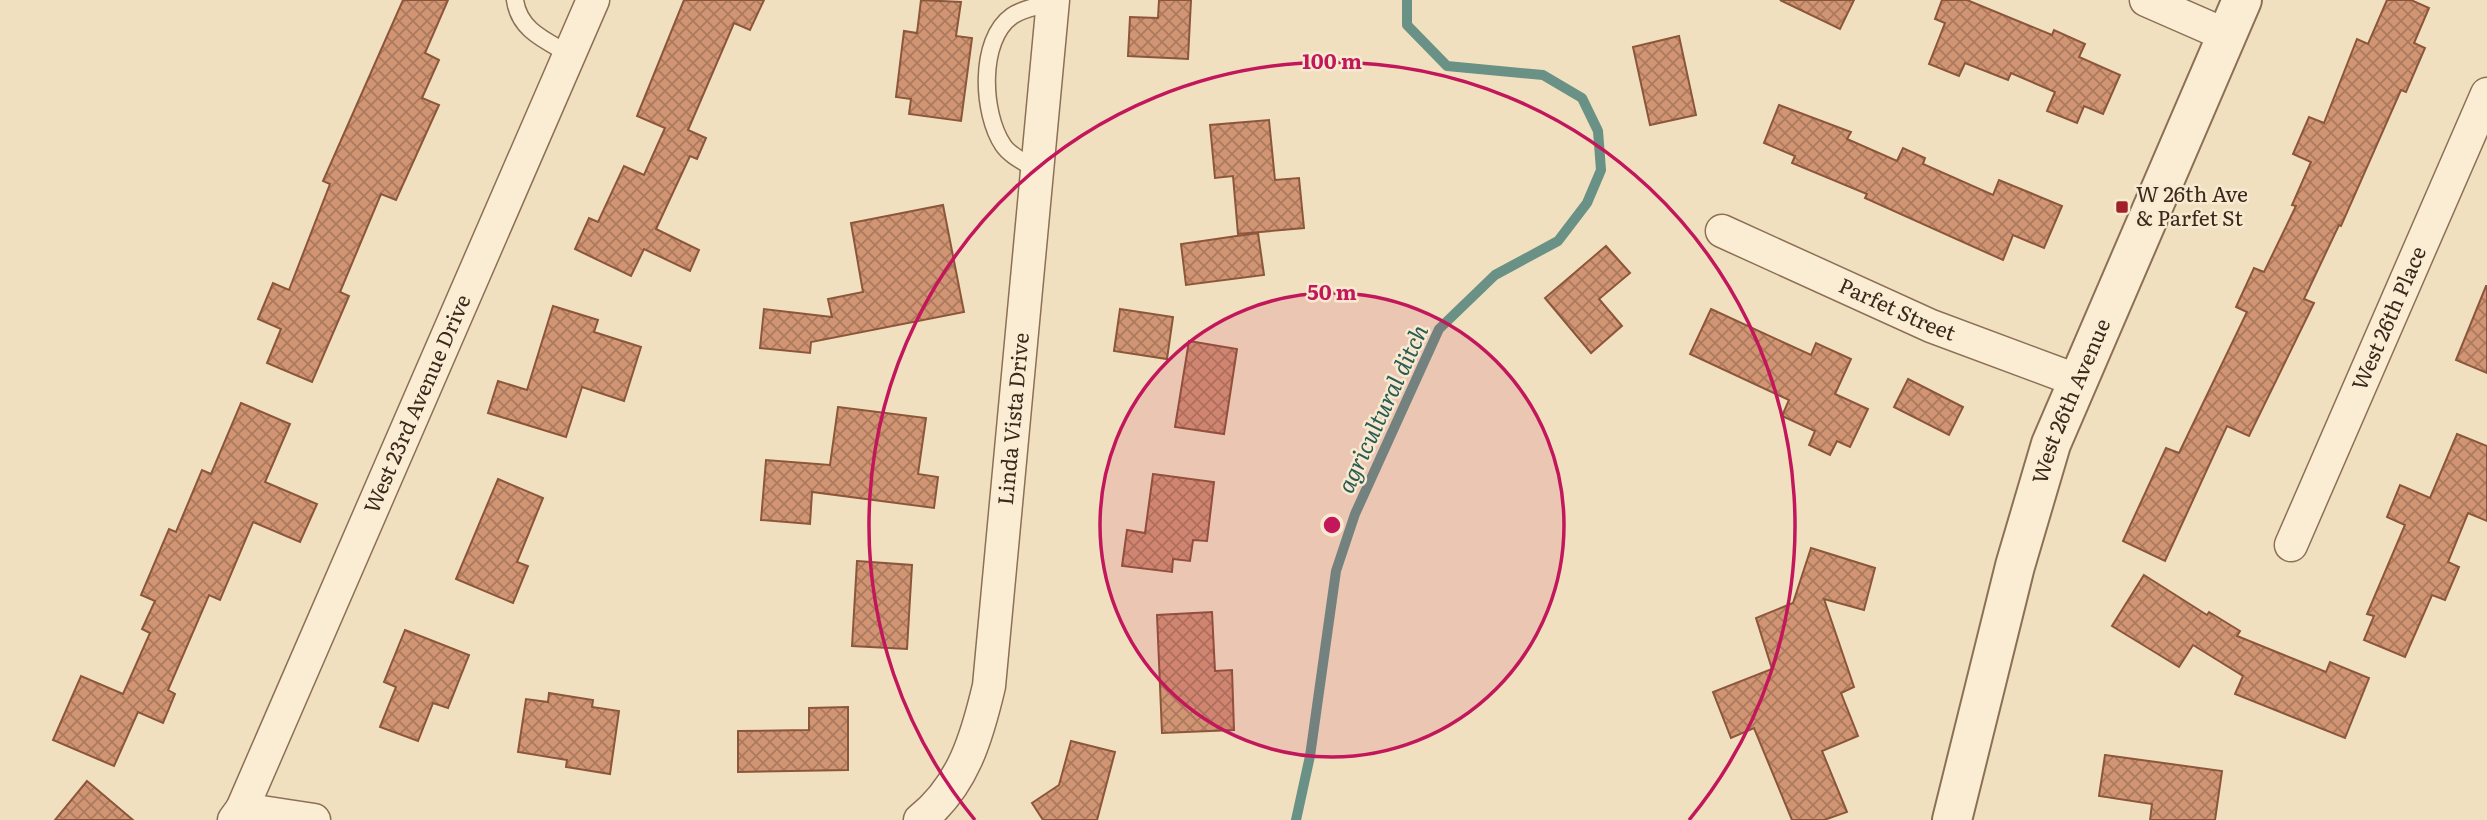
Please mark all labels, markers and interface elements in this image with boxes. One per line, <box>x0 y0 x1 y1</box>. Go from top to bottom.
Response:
text: 100 m <box>1302 44 1362 75</box>
place label: W 26th Ave & Parfet St <box>2136 177 2248 232</box>
marker: W 26th Ave & Parfet St <box>2114 199 2130 215</box>
street label: West 26th Place <box>2342 240 2432 394</box>
street label: Parfet Street <box>1834 268 1961 347</box>
text: 50 m <box>1307 275 1357 306</box>
street label: West 23rd Avenue Drive <box>354 289 477 517</box>
street label: West 26th Avenue <box>2022 313 2116 487</box>
water label: agricultural ditch <box>1327 318 1435 498</box>
street label: Linda Vista Drive <box>988 331 1035 506</box>
centre of rings <box>1320 513 1344 537</box>

